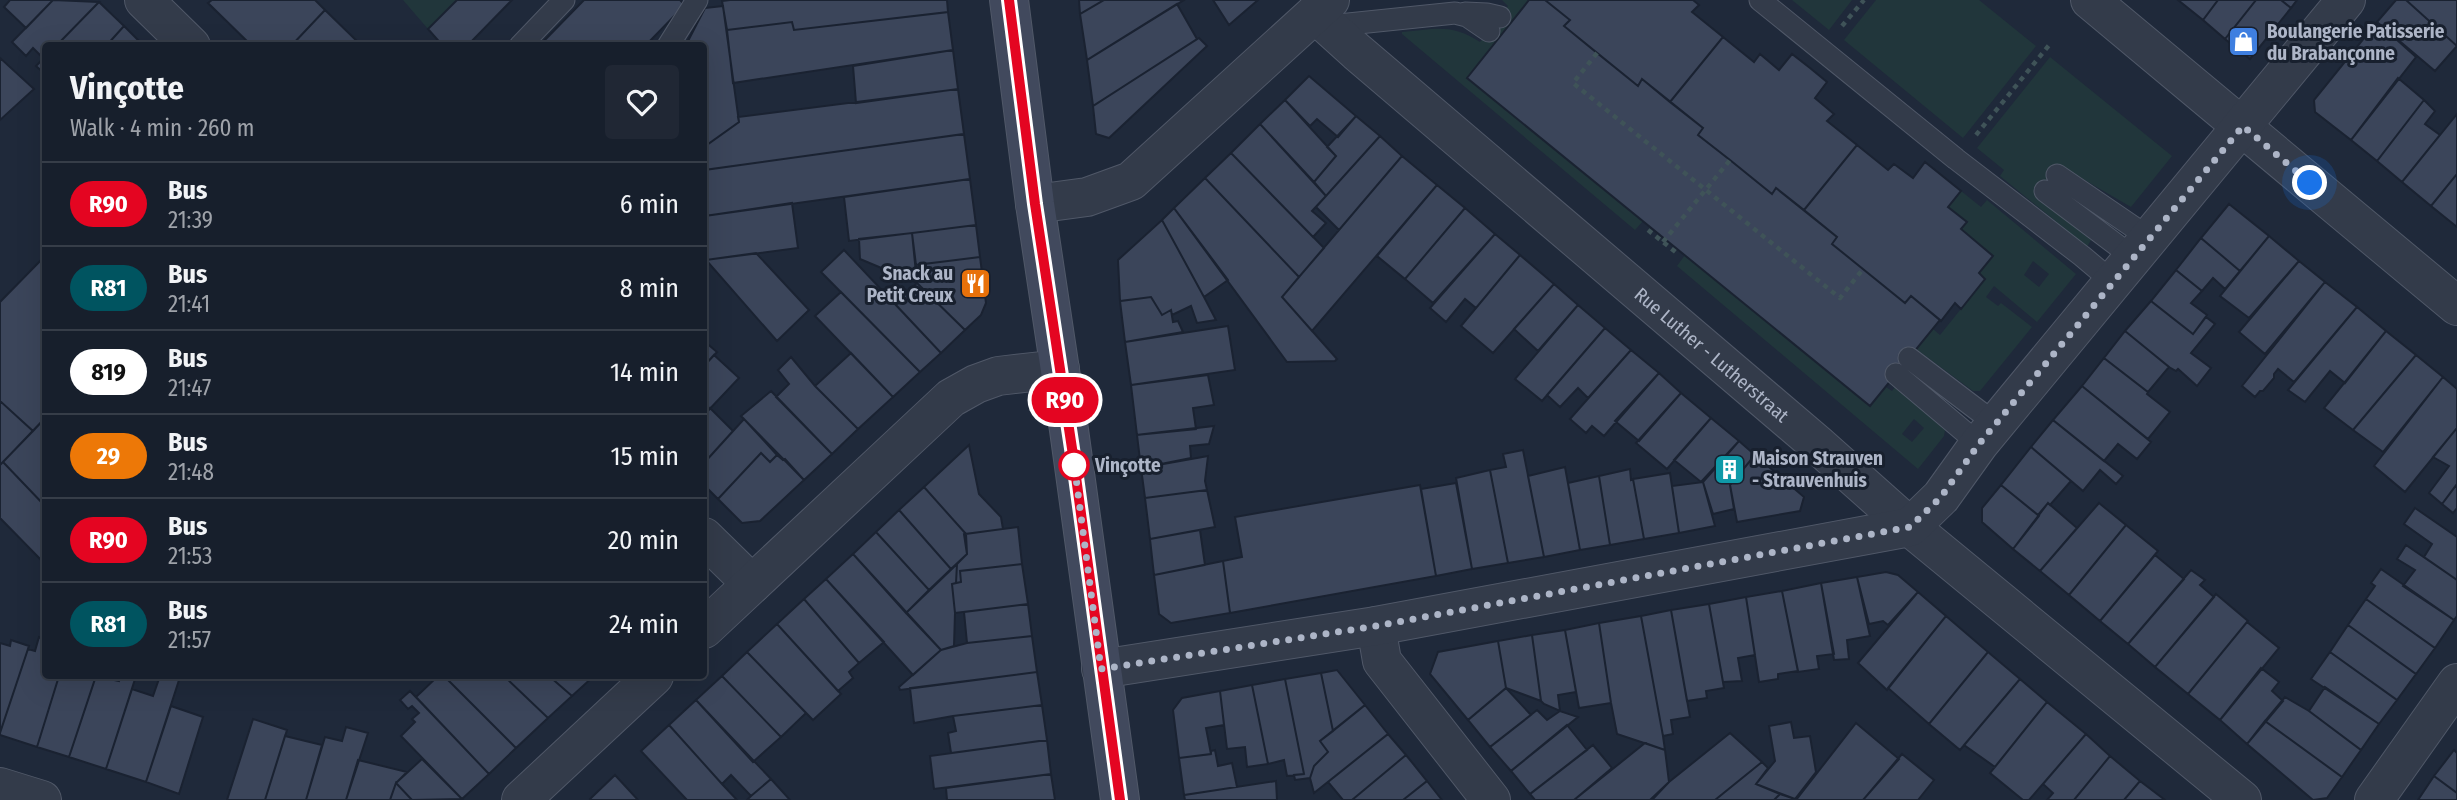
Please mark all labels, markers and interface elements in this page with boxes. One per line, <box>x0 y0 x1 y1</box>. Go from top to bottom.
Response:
place label: Boulangerie Patisserie du Brabançonne <box>2267 20 2445 65</box>
shop icon: Boulangerie Patisserie du Brabançonne <box>2227 25 2261 59</box>
button: heart <box>605 65 679 139</box>
text: Vinçotte <box>70 68 184 108</box>
text: Walk · 4 min · 260 m <box>70 114 255 142</box>
your location <box>2292 165 2327 200</box>
text: Bus <box>168 175 207 206</box>
text: 6 min <box>620 189 679 220</box>
text: R90 <box>89 190 128 218</box>
text: 21:39 <box>168 206 213 234</box>
text: Bus <box>168 259 207 290</box>
place label: Snack au Petit Creux <box>867 262 954 307</box>
restaurant icon: Snack au Petit Creux <box>959 267 993 301</box>
text: 8 min <box>620 273 679 304</box>
text: R81 <box>91 274 126 302</box>
street label: Rue Luther - Lutherstraat <box>1630 283 1794 428</box>
text: 21:41 <box>168 290 210 318</box>
text: Bus <box>168 343 207 374</box>
text: 14 min <box>610 357 679 388</box>
text: 819 <box>91 358 126 386</box>
text: 21:47 <box>168 374 211 402</box>
line badge: R90 <box>1025 377 1105 423</box>
text: R90 <box>1046 386 1084 414</box>
text: Bus <box>168 427 207 458</box>
text: 15 min <box>611 441 679 472</box>
text: 29 <box>97 442 120 470</box>
place label: Maison Strauven - Strauvenhuis <box>1752 447 1883 492</box>
marker: Vinçotte <box>1059 450 1089 480</box>
building icon: Maison Strauven - Strauvenhuis <box>1712 452 1746 486</box>
place label: Vinçotte <box>1094 454 1161 477</box>
text: 21:48 <box>168 458 214 486</box>
text: Bus <box>168 511 207 542</box>
text: 20 min <box>608 525 679 556</box>
text: R90 <box>89 526 128 554</box>
text: 21:53 <box>168 542 212 570</box>
text: Bus <box>168 595 207 626</box>
text: 24 min <box>609 609 679 640</box>
text: R81 <box>91 610 126 638</box>
text: 21:57 <box>168 626 211 654</box>

